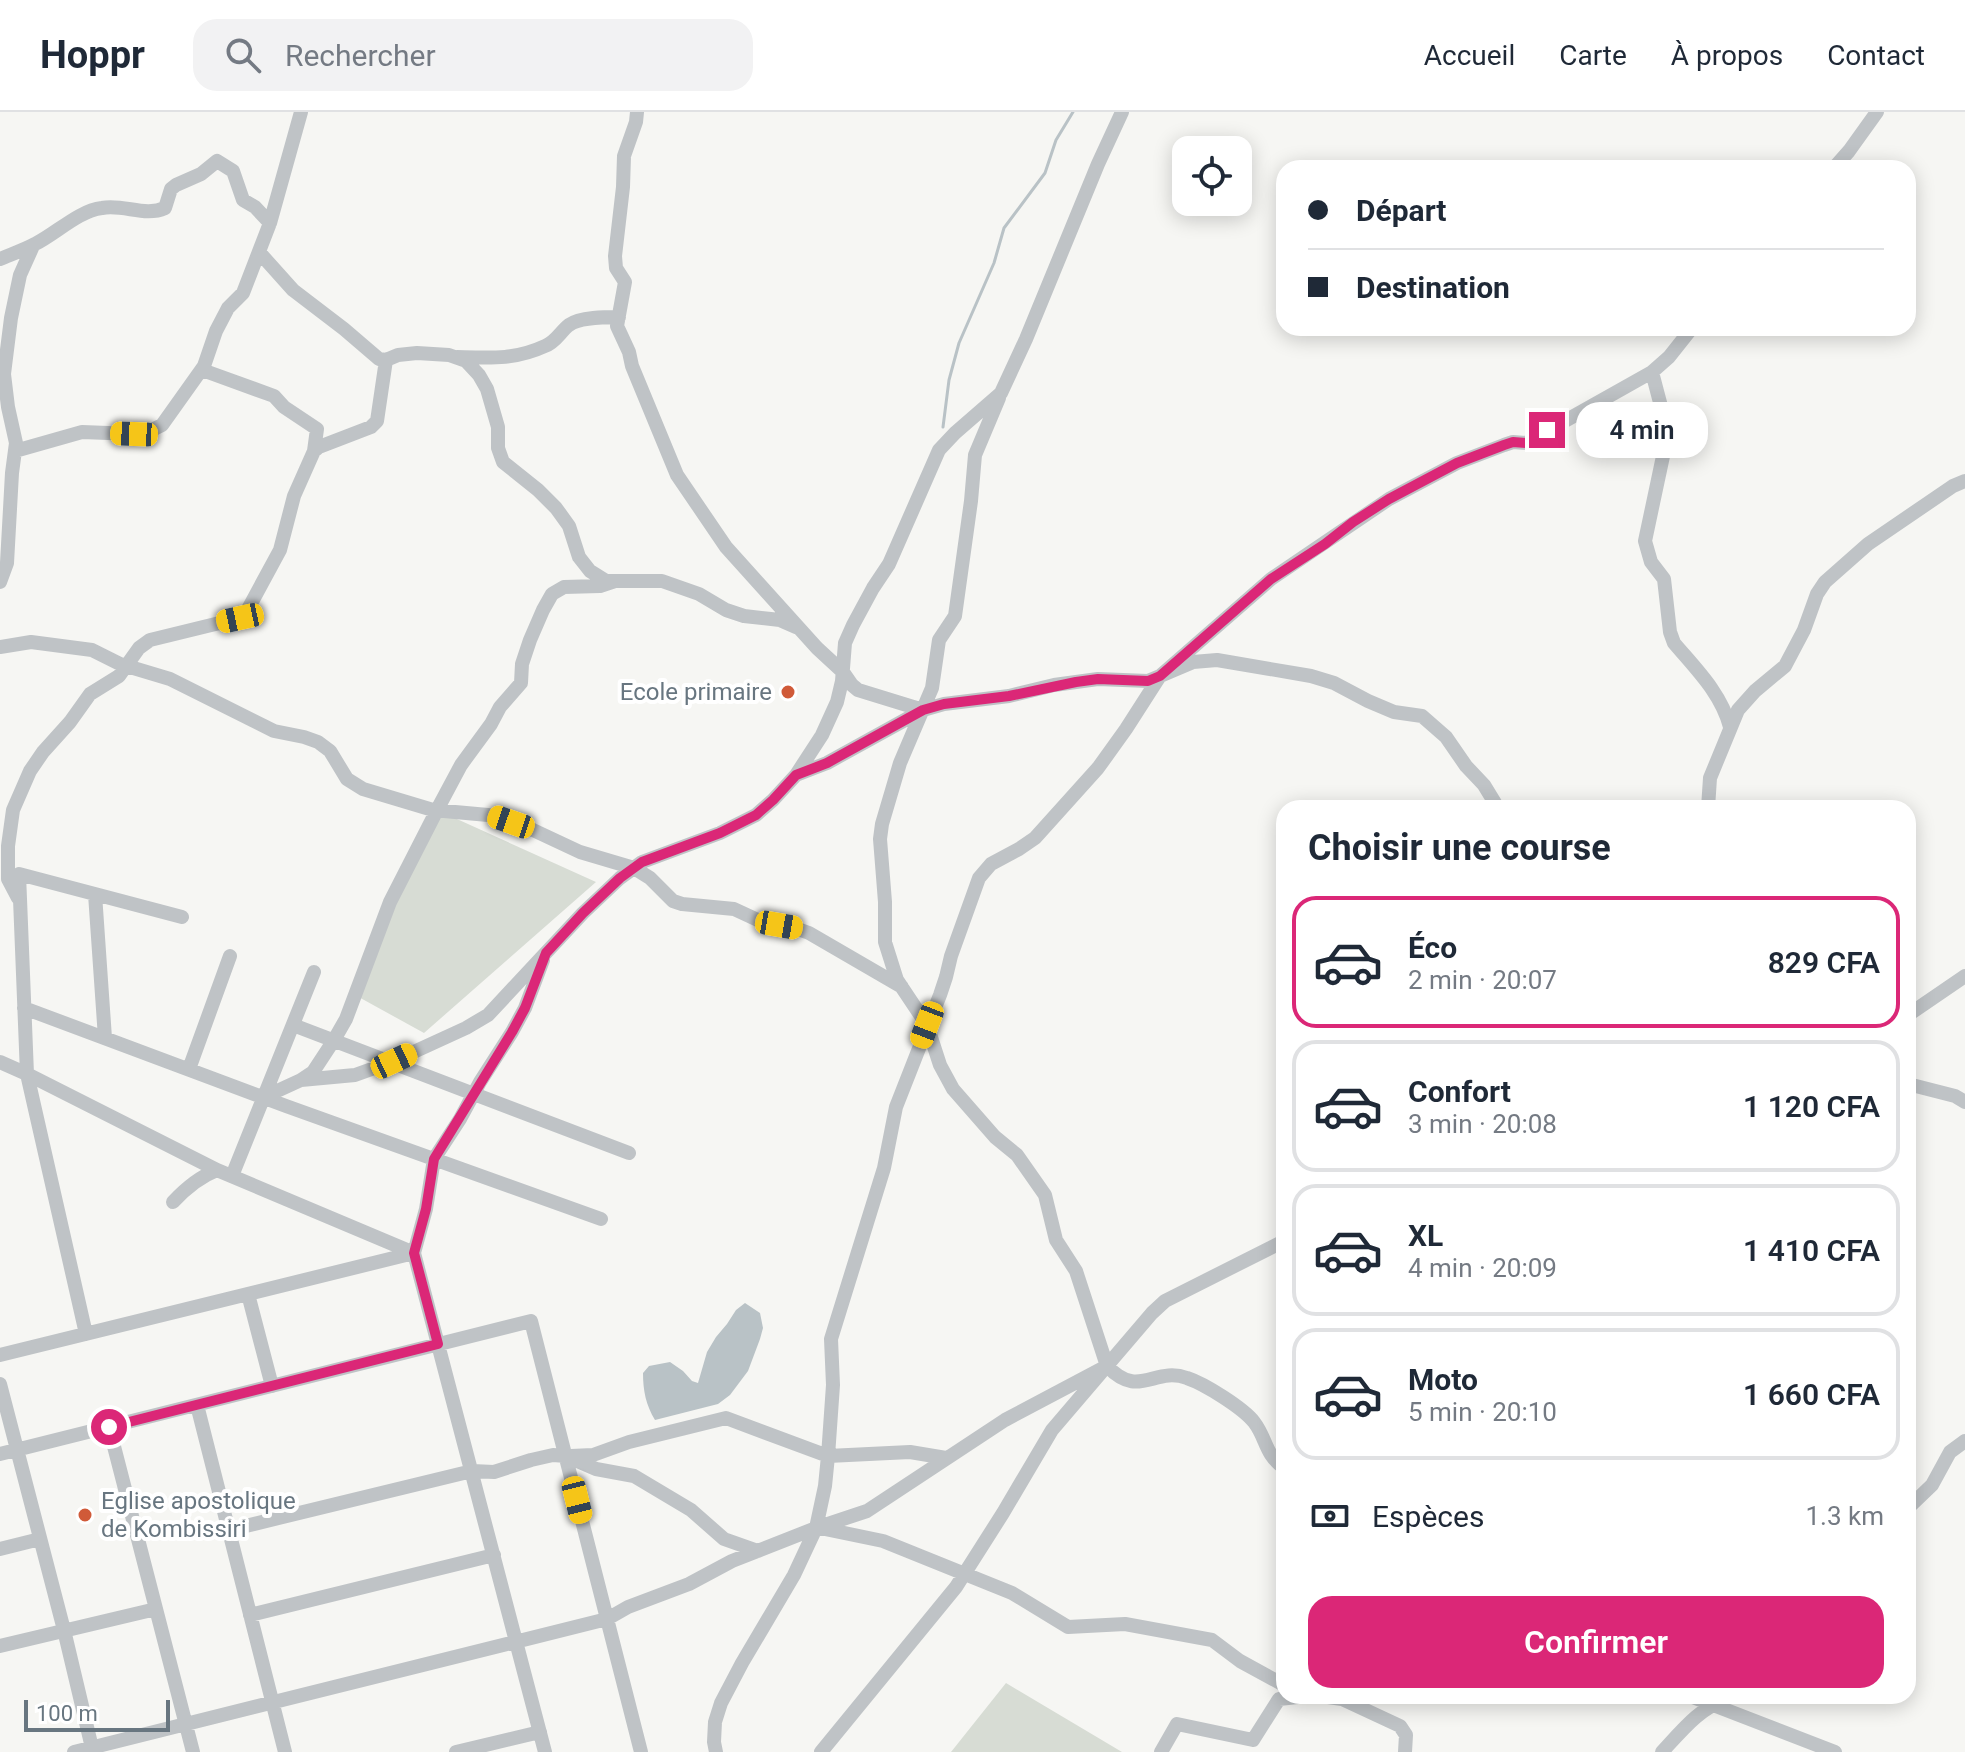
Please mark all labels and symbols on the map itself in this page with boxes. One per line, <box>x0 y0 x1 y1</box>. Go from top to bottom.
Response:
callout: 4 min <box>1575 402 1707 458</box>
route end <box>1529 412 1565 448</box>
car <box>110 421 158 447</box>
car <box>214 601 266 635</box>
place label: Ecole primaire <box>620 678 772 706</box>
marker: Ecole primaire <box>779 683 797 701</box>
car <box>484 803 538 841</box>
car <box>753 909 805 941</box>
car <box>907 998 947 1052</box>
car <box>367 1040 421 1082</box>
route start <box>91 1409 127 1445</box>
car <box>560 1474 594 1526</box>
place label: Eglise apostolique de Kombissiri <box>101 1487 296 1543</box>
marker: Eglise apostolique de Kombissiri <box>76 1506 94 1524</box>
scale bar <box>24 1696 170 1732</box>

